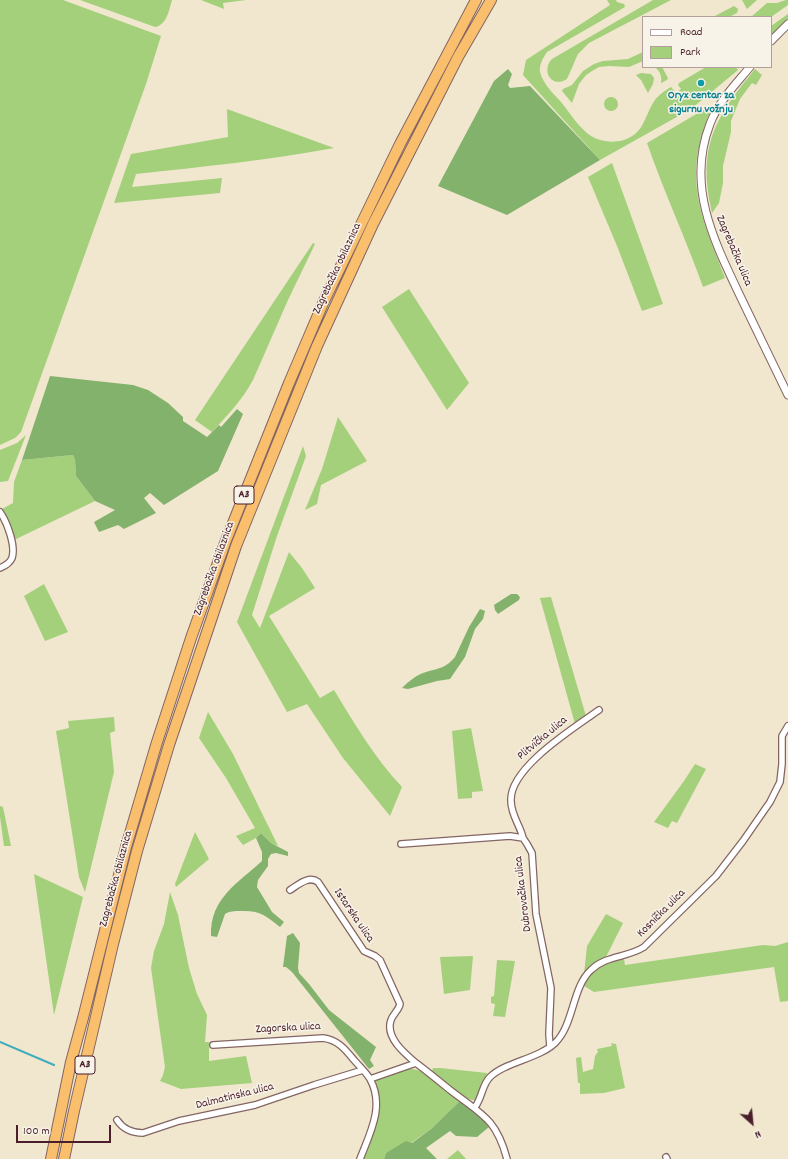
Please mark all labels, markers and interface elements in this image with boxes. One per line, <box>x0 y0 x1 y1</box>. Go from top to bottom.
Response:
legend <box>642 16 772 68</box>
text: Road <box>680 24 702 41</box>
text: Park <box>680 44 700 61</box>
marker: Oryx centar za sigurnu vožnju <box>696 78 706 88</box>
place label: Oryx centar za sigurnu vožnju <box>668 89 734 117</box>
street label: Zagrebačka ulica <box>712 213 754 289</box>
street label: Zagrebačka obilaznica <box>311 221 365 317</box>
road number: A3 <box>234 486 254 504</box>
street label: Zagrebačka obilaznica <box>191 520 239 618</box>
street label: Plitvička ulica <box>515 714 571 764</box>
street label: Zagrebačka obilaznica <box>97 829 137 929</box>
street label: Dubrovačka ulica <box>512 856 536 932</box>
street label: Istarska ulica <box>330 886 376 946</box>
street label: Kosnička ulica <box>635 887 689 941</box>
street label: Zagorska ulica <box>255 1020 321 1038</box>
road number: A3 <box>75 1056 95 1074</box>
street label: Dalmatinska ulica <box>195 1080 275 1114</box>
north arrow <box>732 1103 772 1143</box>
scale bar <box>18 1117 113 1143</box>
text: 100 m <box>23 1123 50 1140</box>
text: N <box>751 1125 764 1142</box>

